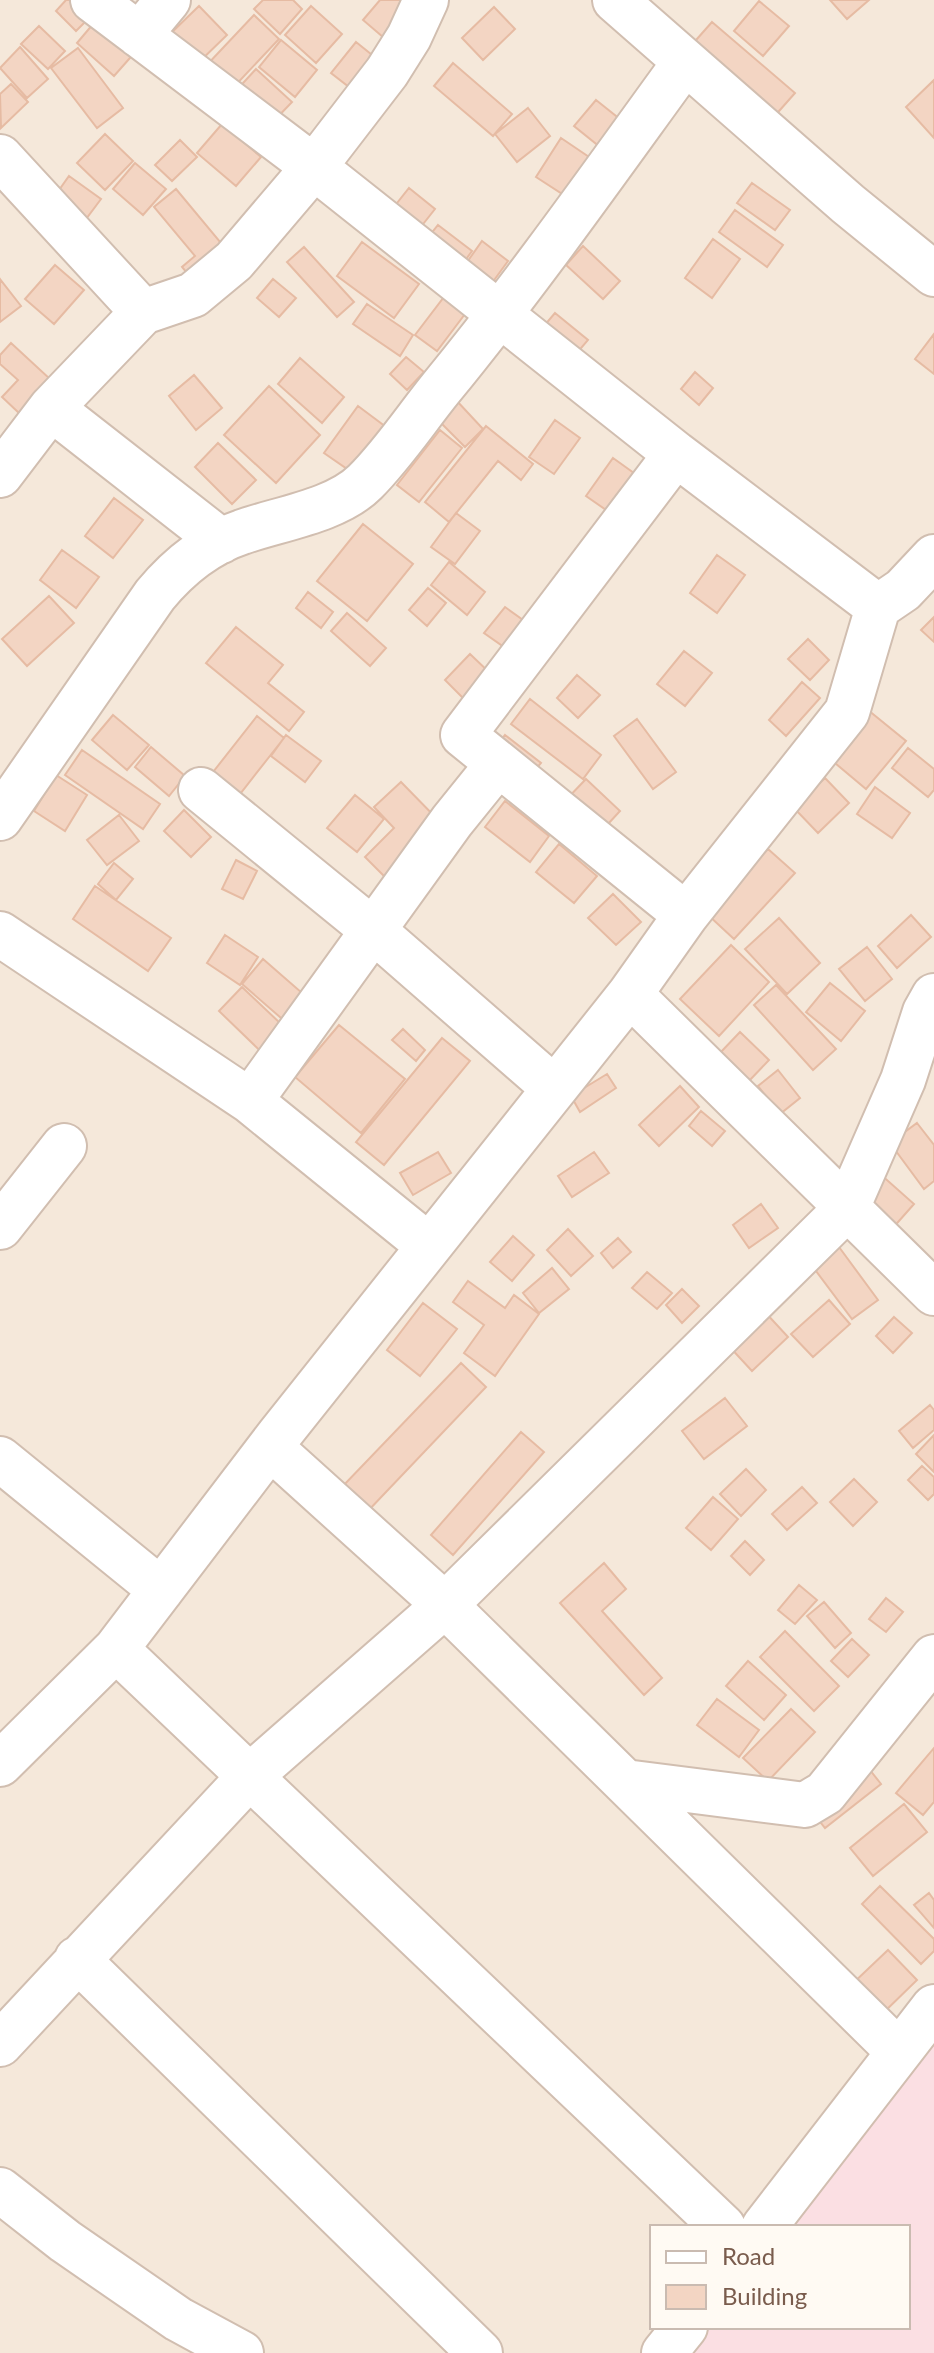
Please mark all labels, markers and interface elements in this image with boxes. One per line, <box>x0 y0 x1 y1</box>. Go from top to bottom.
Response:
legend <box>650 2225 910 2329</box>
text: Road <box>722 2241 775 2270</box>
text: Building <box>722 2281 807 2310</box>

